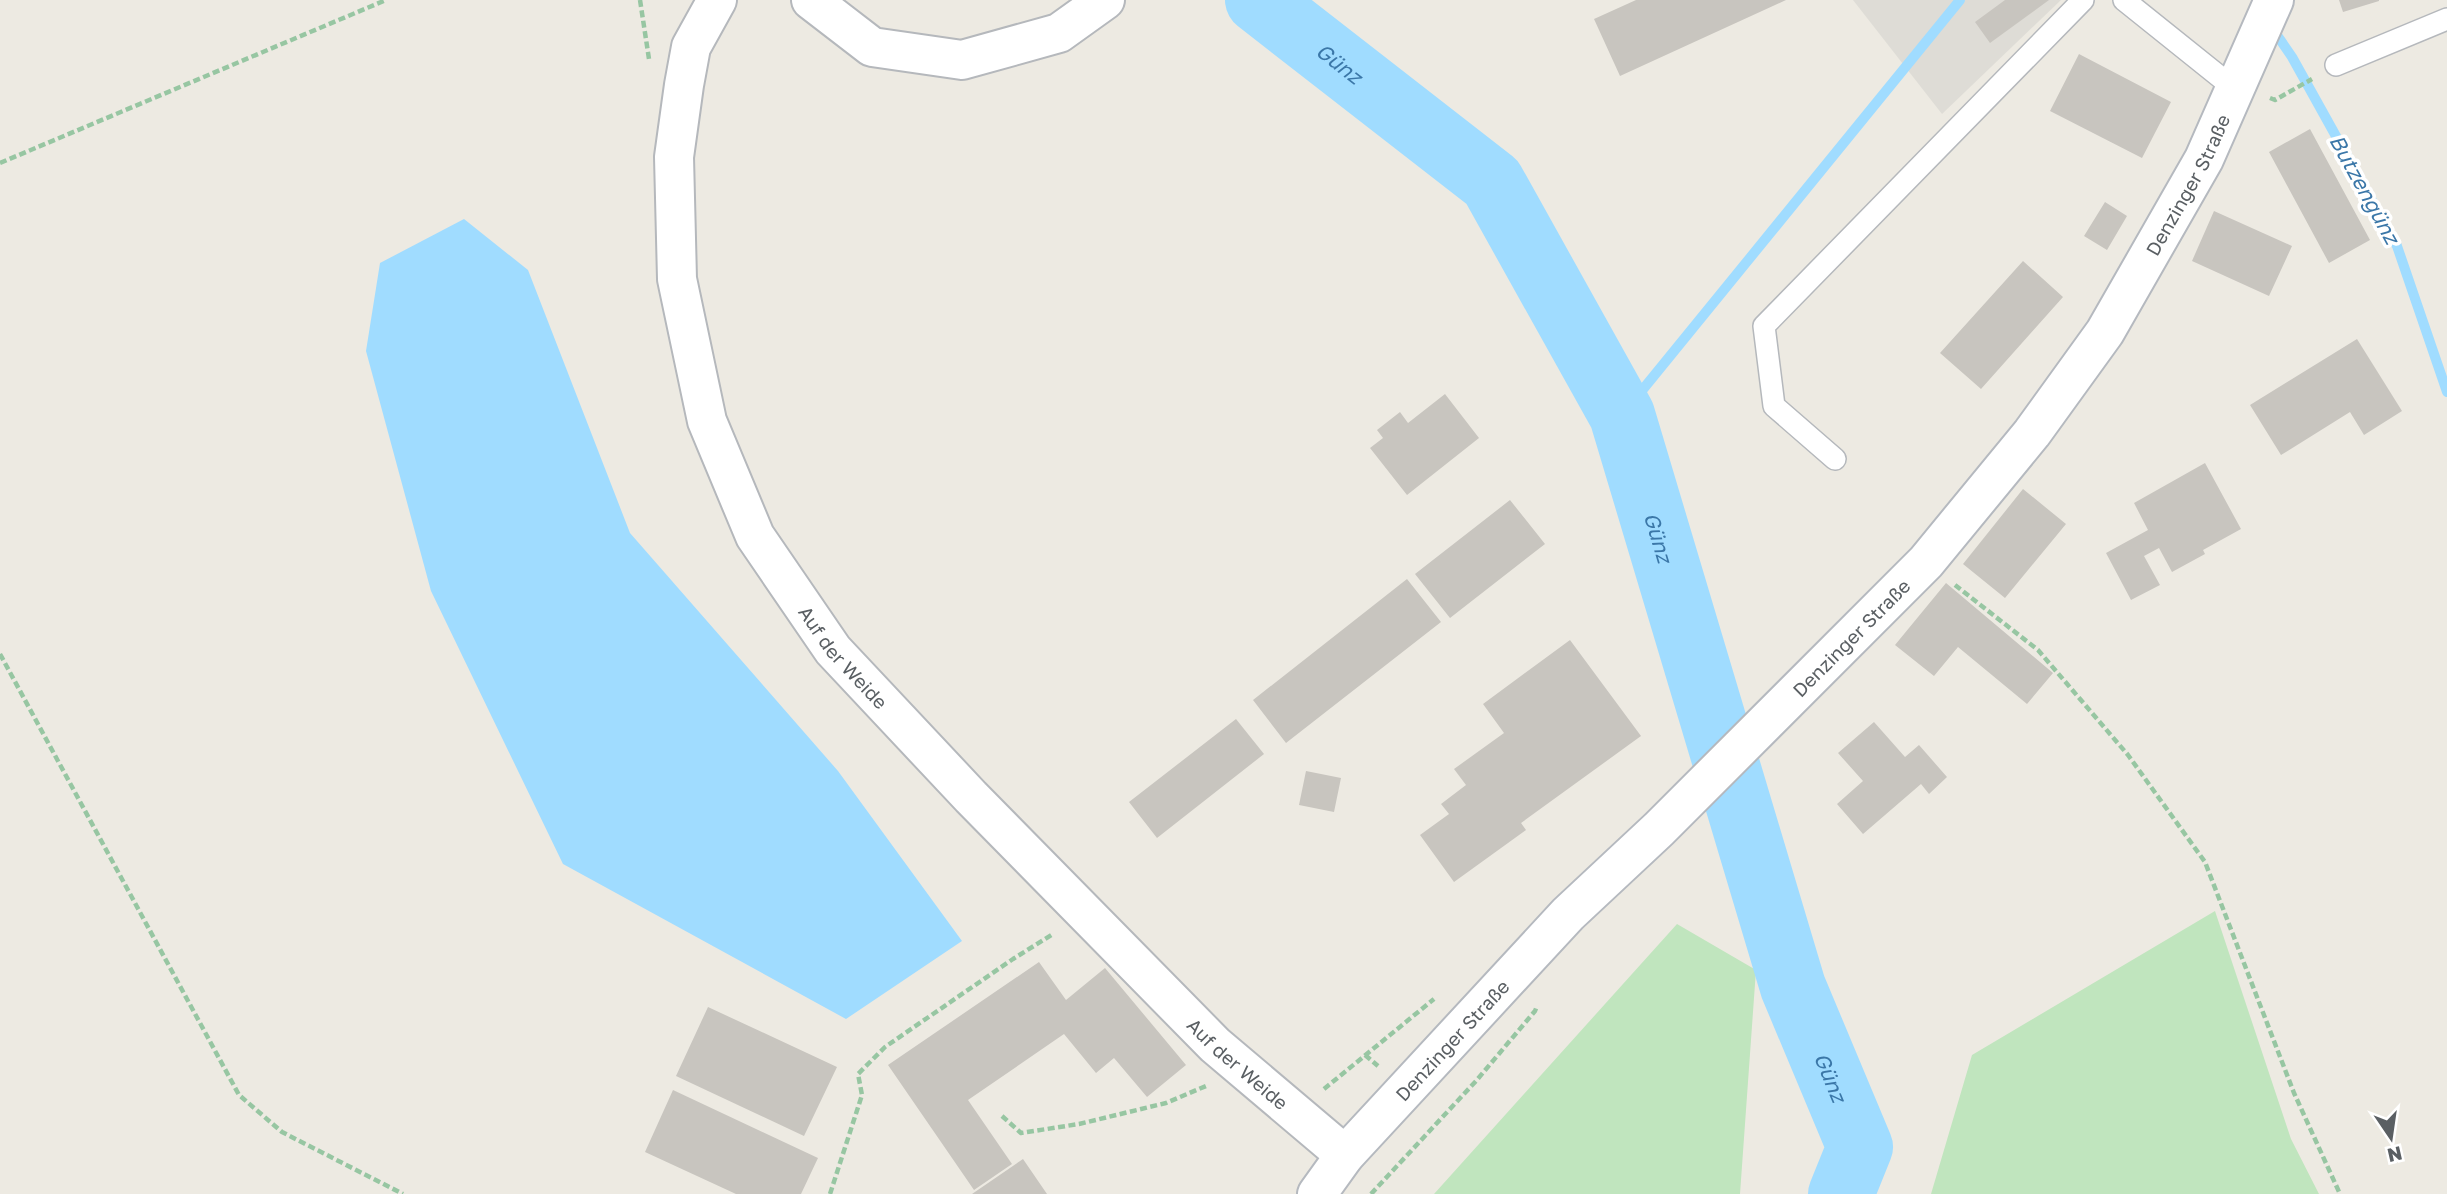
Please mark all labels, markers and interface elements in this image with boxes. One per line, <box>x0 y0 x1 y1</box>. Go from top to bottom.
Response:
water label: Günz <box>1311 37 1369 91</box>
street label: Denzinger Straße <box>2140 110 2234 259</box>
water label: Butzengünz <box>2324 130 2407 250</box>
water label: Günz <box>1639 509 1679 568</box>
street label: Denzinger Straße <box>1787 574 1914 701</box>
street label: Auf der Weide <box>795 601 893 713</box>
street label: Denzinger Straße <box>1390 974 1513 1105</box>
street label: Auf der Weide <box>1183 1013 1293 1114</box>
water label: Günz <box>1809 1049 1854 1108</box>
north arrow <box>2356 1103 2426 1173</box>
text: N <box>2385 1142 2405 1168</box>

